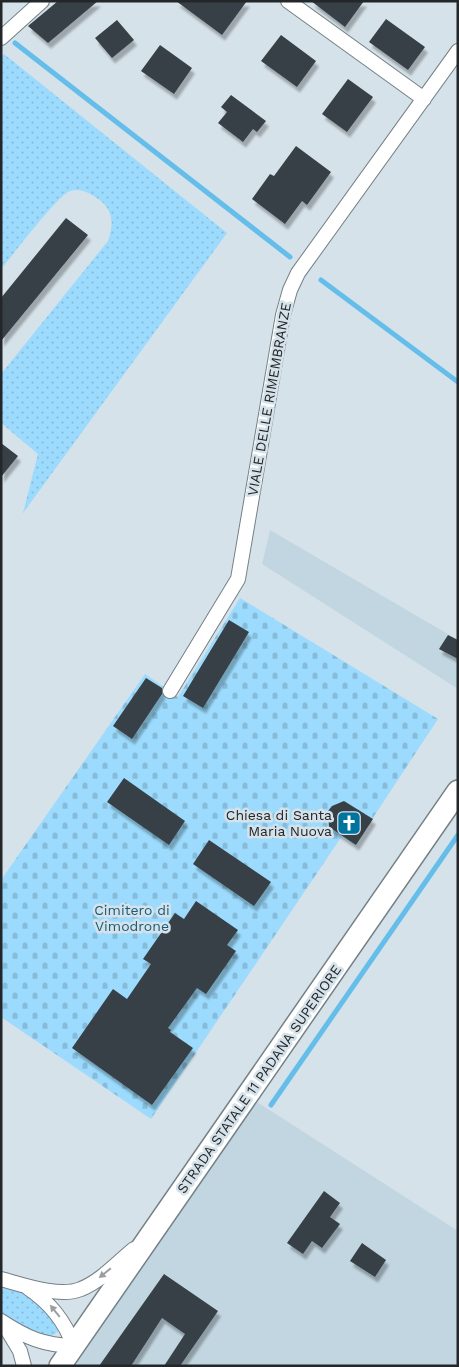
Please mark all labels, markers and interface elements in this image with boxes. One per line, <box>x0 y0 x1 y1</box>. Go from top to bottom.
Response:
street label: VIALE DELLE RIMEMBRANZE <box>244 301 294 497</box>
place label: Chiesa di Santa Maria Nuova <box>226 807 332 839</box>
church icon: Chiesa di Santa Maria Nuova <box>336 810 362 836</box>
park label: Cimitero di Vimodrone <box>94 902 170 934</box>
street label: STRADA STATALE 11 PADANA SUPERIORE <box>174 962 344 1196</box>
one-way arrow <box>98 1268 111 1279</box>
one-way arrow <box>49 1305 60 1318</box>

